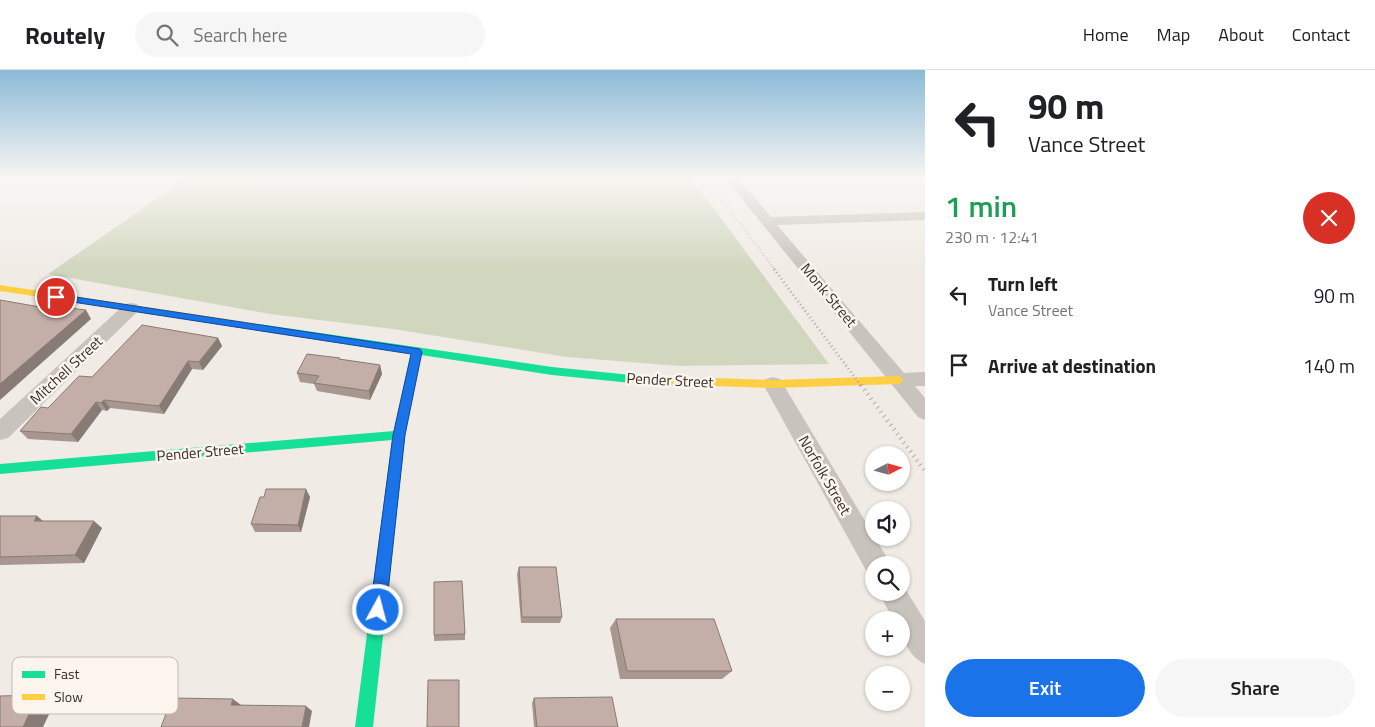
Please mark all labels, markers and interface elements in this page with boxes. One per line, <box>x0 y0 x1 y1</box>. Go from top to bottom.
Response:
search box <box>135 12 485 57</box>
text: Routely <box>25 17 105 53</box>
text: Search here <box>193 20 287 49</box>
icon: search <box>153 21 181 49</box>
text: Home <box>1083 21 1129 48</box>
text: Map <box>1157 21 1190 48</box>
text: About <box>1218 21 1264 48</box>
text: Contact <box>1292 21 1350 48</box>
text: 90 m <box>1028 79 1104 133</box>
icon: left <box>945 90 1010 155</box>
text: Vance Street <box>1028 127 1145 161</box>
text: 1 min <box>945 183 1017 229</box>
button: close <box>1303 192 1355 244</box>
text: 230 m · 12:41 <box>945 225 1039 249</box>
street label: Monk Street <box>795 258 863 333</box>
text: Turn left <box>988 269 1058 298</box>
pin <box>35 276 77 318</box>
icon: left <box>945 281 973 309</box>
text: 90 m <box>1314 281 1355 310</box>
icon: arrive <box>42 283 70 311</box>
text: Vance Street <box>988 298 1073 322</box>
street label: Mitchell Street <box>24 330 108 410</box>
icon: arrive <box>945 351 973 379</box>
text: Arrive at destination <box>988 351 1156 380</box>
text: 140 m <box>1303 351 1355 380</box>
street label: Pender Street <box>626 366 715 394</box>
street label: Norfolk Street <box>793 431 857 520</box>
street label: Pender Street <box>156 437 245 467</box>
north arrow <box>865 446 910 491</box>
map controls <box>865 446 910 711</box>
button: sound <box>865 501 910 546</box>
button: search <box>865 556 910 601</box>
position arrow <box>351 583 403 635</box>
button: + <box>865 611 910 656</box>
legend <box>12 657 178 714</box>
button: Exit <box>945 659 1145 717</box>
button: Share <box>1155 659 1355 717</box>
text: Fast <box>54 663 79 684</box>
button: − <box>865 666 910 711</box>
text: Slow <box>54 686 83 707</box>

